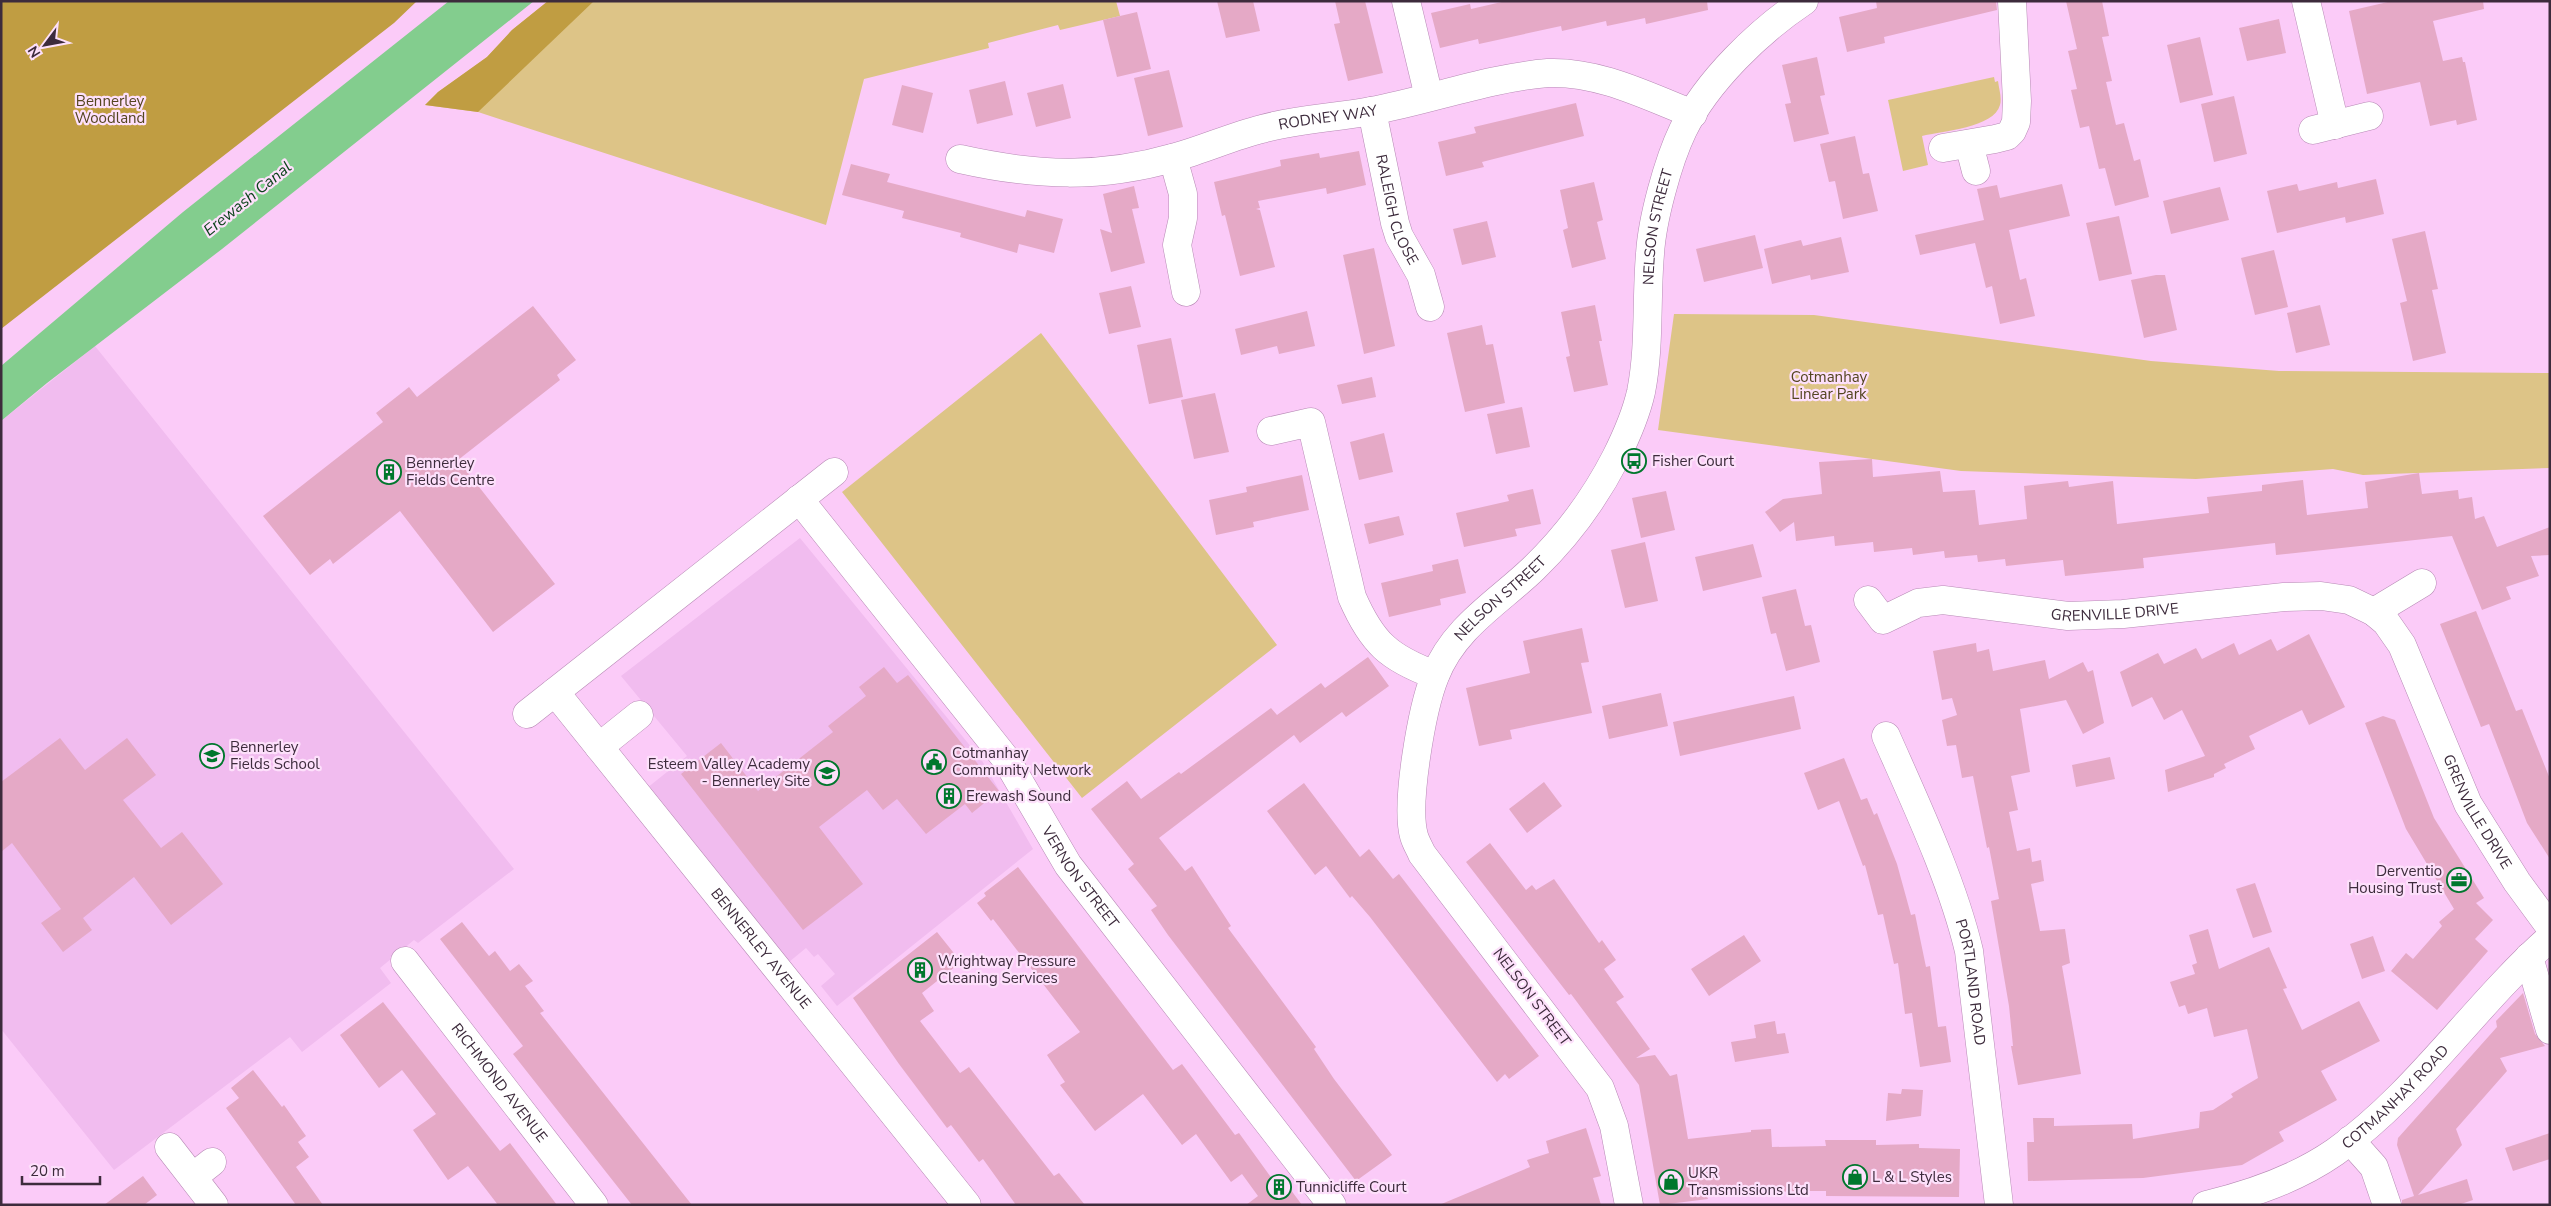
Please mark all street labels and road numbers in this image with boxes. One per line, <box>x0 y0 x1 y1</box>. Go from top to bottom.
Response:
street label: RODNEY WAY <box>1277 100 1380 135</box>
street label: RALEIGH CLOSE <box>1371 153 1423 268</box>
street label: NELSON STREET <box>1638 166 1677 286</box>
street label: NELSON STREET <box>1450 551 1551 645</box>
street label: GRENVILLE DRIVE <box>2050 598 2180 626</box>
street label: GRENVILLE DRIVE <box>2438 751 2516 873</box>
street label: VERNON STREET <box>1037 821 1123 932</box>
street label: BENNERLEY AVENUE <box>706 884 816 1013</box>
street label: PORTLAND ROAD <box>1951 917 1990 1047</box>
street label: NELSON STREET <box>1489 944 1575 1050</box>
street label: RICHMOND AVENUE <box>447 1019 552 1147</box>
street label: COTMANHAY ROAD <box>2338 1041 2453 1154</box>

